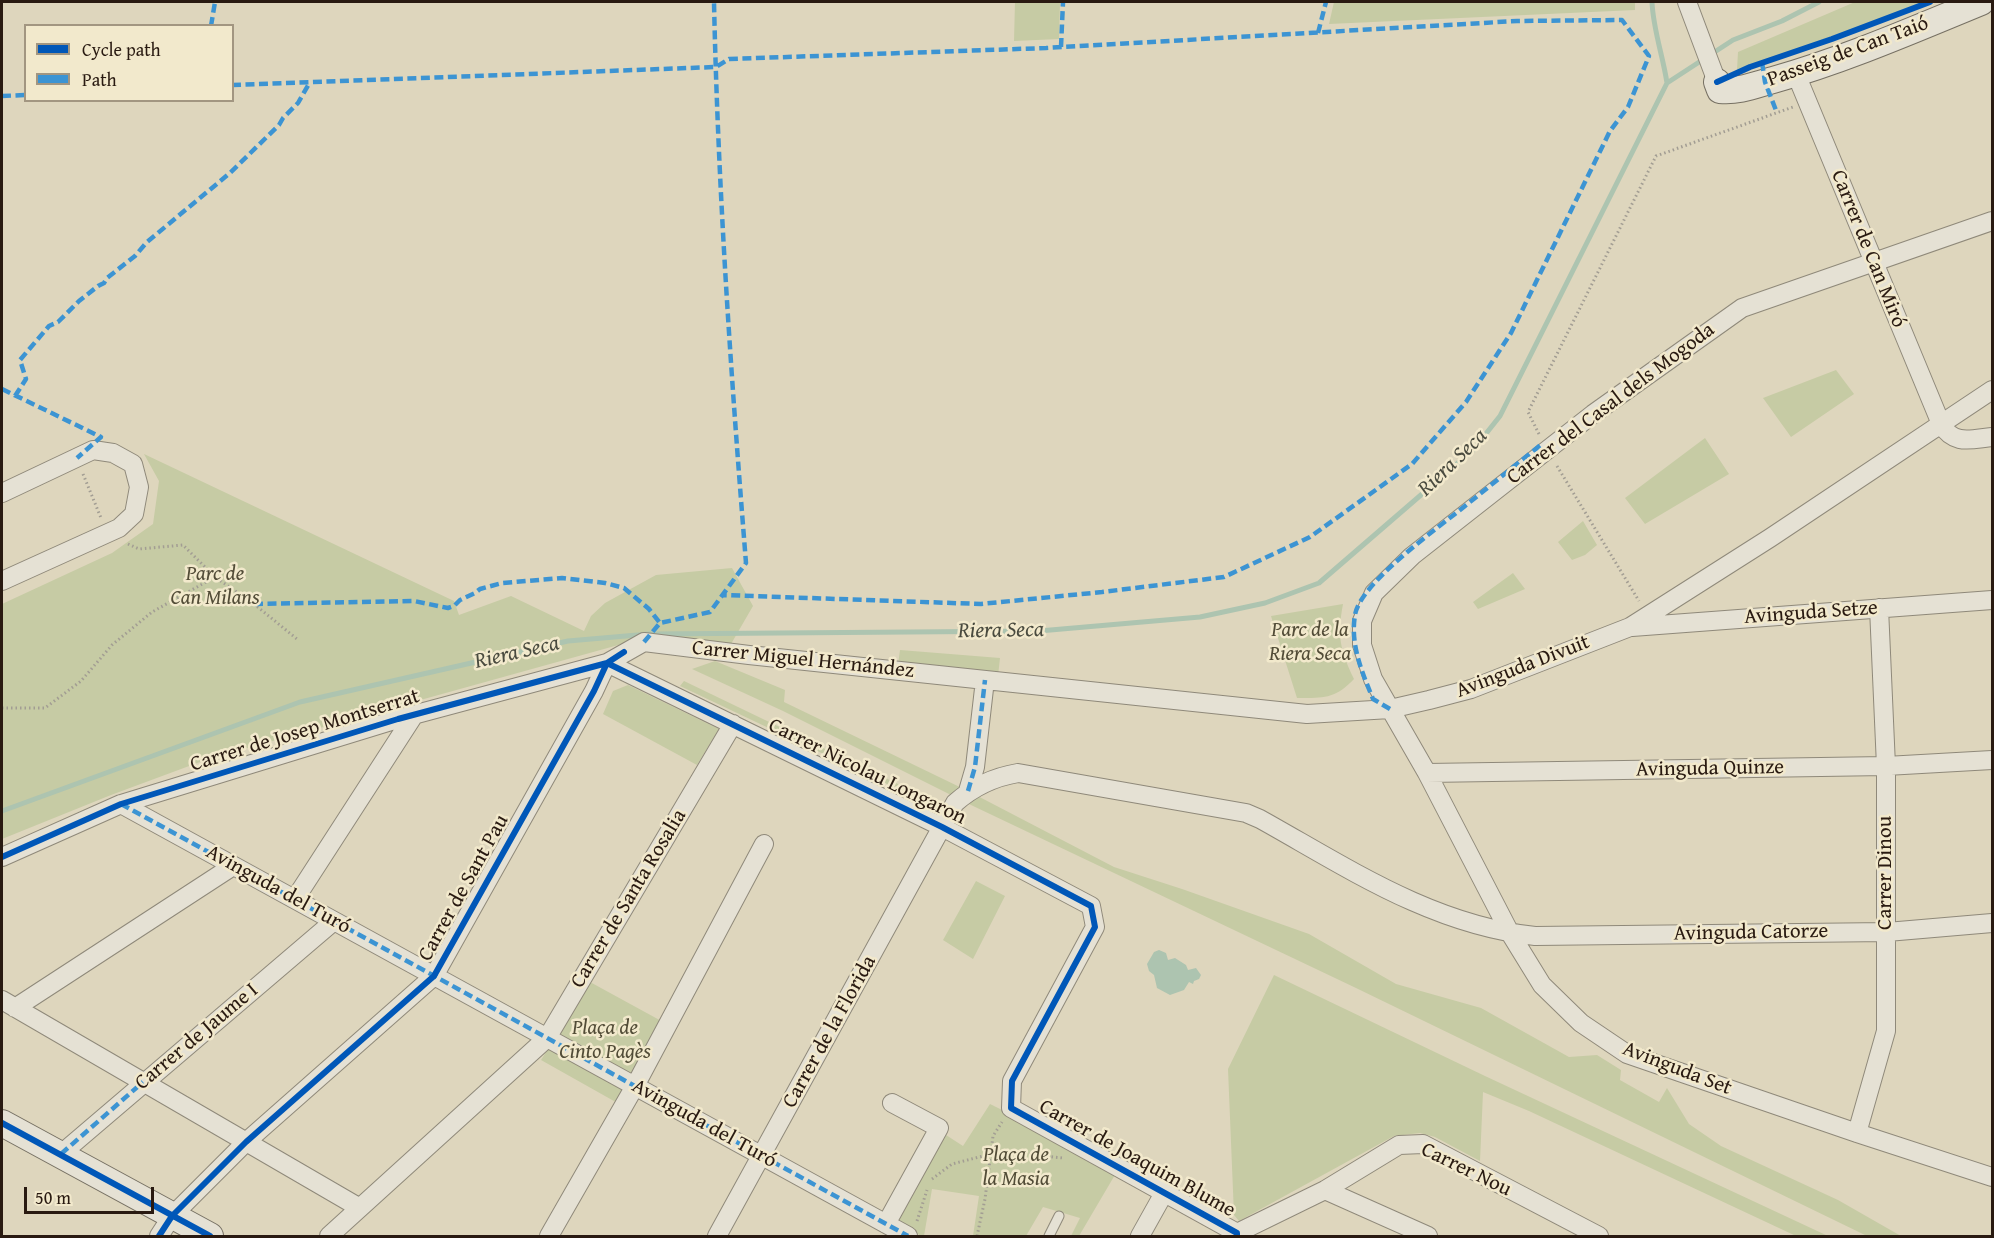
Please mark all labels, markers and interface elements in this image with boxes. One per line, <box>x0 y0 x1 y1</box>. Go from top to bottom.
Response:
street label: Passeig de Can Taió <box>1764 11 1932 93</box>
legend <box>24 24 234 102</box>
text: Cycle path <box>82 36 161 63</box>
text: Path <box>82 66 117 93</box>
street label: Carrer de Can Miró <box>1825 167 1911 331</box>
street label: Carrer del Casal dels Mogoda <box>1502 318 1720 490</box>
water label: Riera Seca <box>1413 424 1493 502</box>
park label: Parc de Can Milans <box>170 562 260 612</box>
street label: Avinguda Setze <box>1743 596 1879 630</box>
water label: Riera Seca <box>958 617 1044 645</box>
park label: Parc de la Riera Seca <box>1269 618 1351 668</box>
water label: Riera Seca <box>472 630 562 676</box>
street label: Avinguda Divuit <box>1453 630 1593 704</box>
street label: Carrer Miguel Hernández <box>691 636 915 684</box>
street label: Carrer de Josep Montserrat <box>187 684 423 778</box>
street label: Carrer Nicolau Longaron <box>764 713 970 831</box>
street label: Avinguda Quinze <box>1636 755 1784 783</box>
street label: Carrer de Santa Rosalia <box>566 805 692 993</box>
street label: Carrer de Sant Pau <box>413 810 515 966</box>
street label: Carrer Dinou <box>1873 816 1899 930</box>
street label: Avinguda del Turó <box>201 840 355 940</box>
street label: Avinguda Catorze <box>1673 919 1829 947</box>
street label: Carrer de la Florida <box>778 951 882 1113</box>
street label: Carrer de Jaume I <box>130 978 264 1096</box>
park label: Plaça de Cinto Pagès <box>559 1016 651 1066</box>
street label: Avinguda Set <box>1619 1037 1735 1101</box>
street label: Avinguda del Turó <box>627 1074 781 1174</box>
street label: Carrer de Joaquim Blume <box>1034 1094 1240 1224</box>
street label: Carrer Nou <box>1417 1137 1515 1203</box>
park label: Plaça de la Masia <box>982 1143 1050 1193</box>
scale bar <box>27 1175 158 1213</box>
text: 50 m <box>35 1184 71 1211</box>

